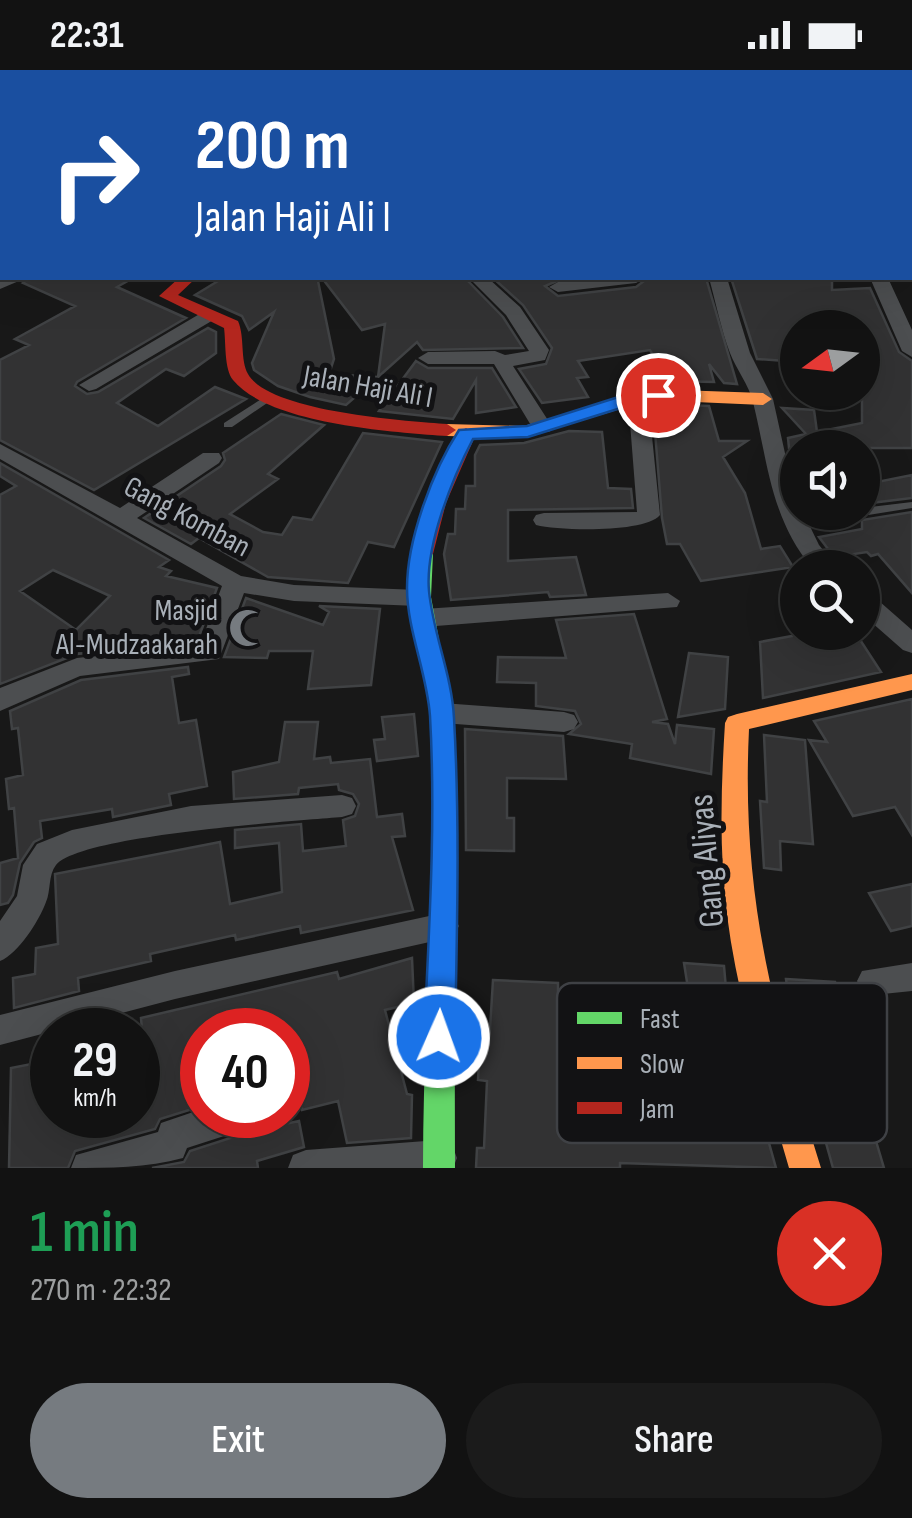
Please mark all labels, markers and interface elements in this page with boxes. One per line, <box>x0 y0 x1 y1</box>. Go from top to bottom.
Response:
text: 22:31 <box>50 13 124 58</box>
text: 200 m <box>195 105 350 189</box>
icon: right <box>30 110 160 240</box>
text: Jalan Haji Ali I <box>195 190 391 245</box>
north arrow <box>780 310 880 410</box>
map controls <box>780 310 880 650</box>
pin <box>616 353 701 438</box>
street label: Jalan Haji Ali I <box>299 358 436 416</box>
icon: arrive <box>631 368 686 423</box>
button: sound <box>780 430 880 530</box>
street label: Gang Komban <box>118 469 256 565</box>
button: search <box>780 550 880 650</box>
place label: Masjid Al-Mudzaakarah <box>55 593 218 663</box>
mosque icon: Masjid Al-Mudzaakarah <box>227 607 269 649</box>
street label: Gang Aliyas <box>680 793 734 929</box>
legend <box>557 983 887 1143</box>
position arrow <box>387 985 491 1089</box>
text: Fast <box>640 1003 679 1036</box>
speed limit sign: 40 <box>180 1008 310 1138</box>
text: 29 <box>72 1031 118 1091</box>
text: Slow <box>640 1048 685 1081</box>
text: km/h <box>73 1083 117 1114</box>
text: Jam <box>639 1093 675 1126</box>
text: 1 min <box>30 1197 139 1269</box>
button: close <box>777 1201 882 1306</box>
text: 270 m · 22:32 <box>30 1271 171 1310</box>
button: Exit <box>30 1383 446 1498</box>
button: Share <box>466 1383 882 1498</box>

